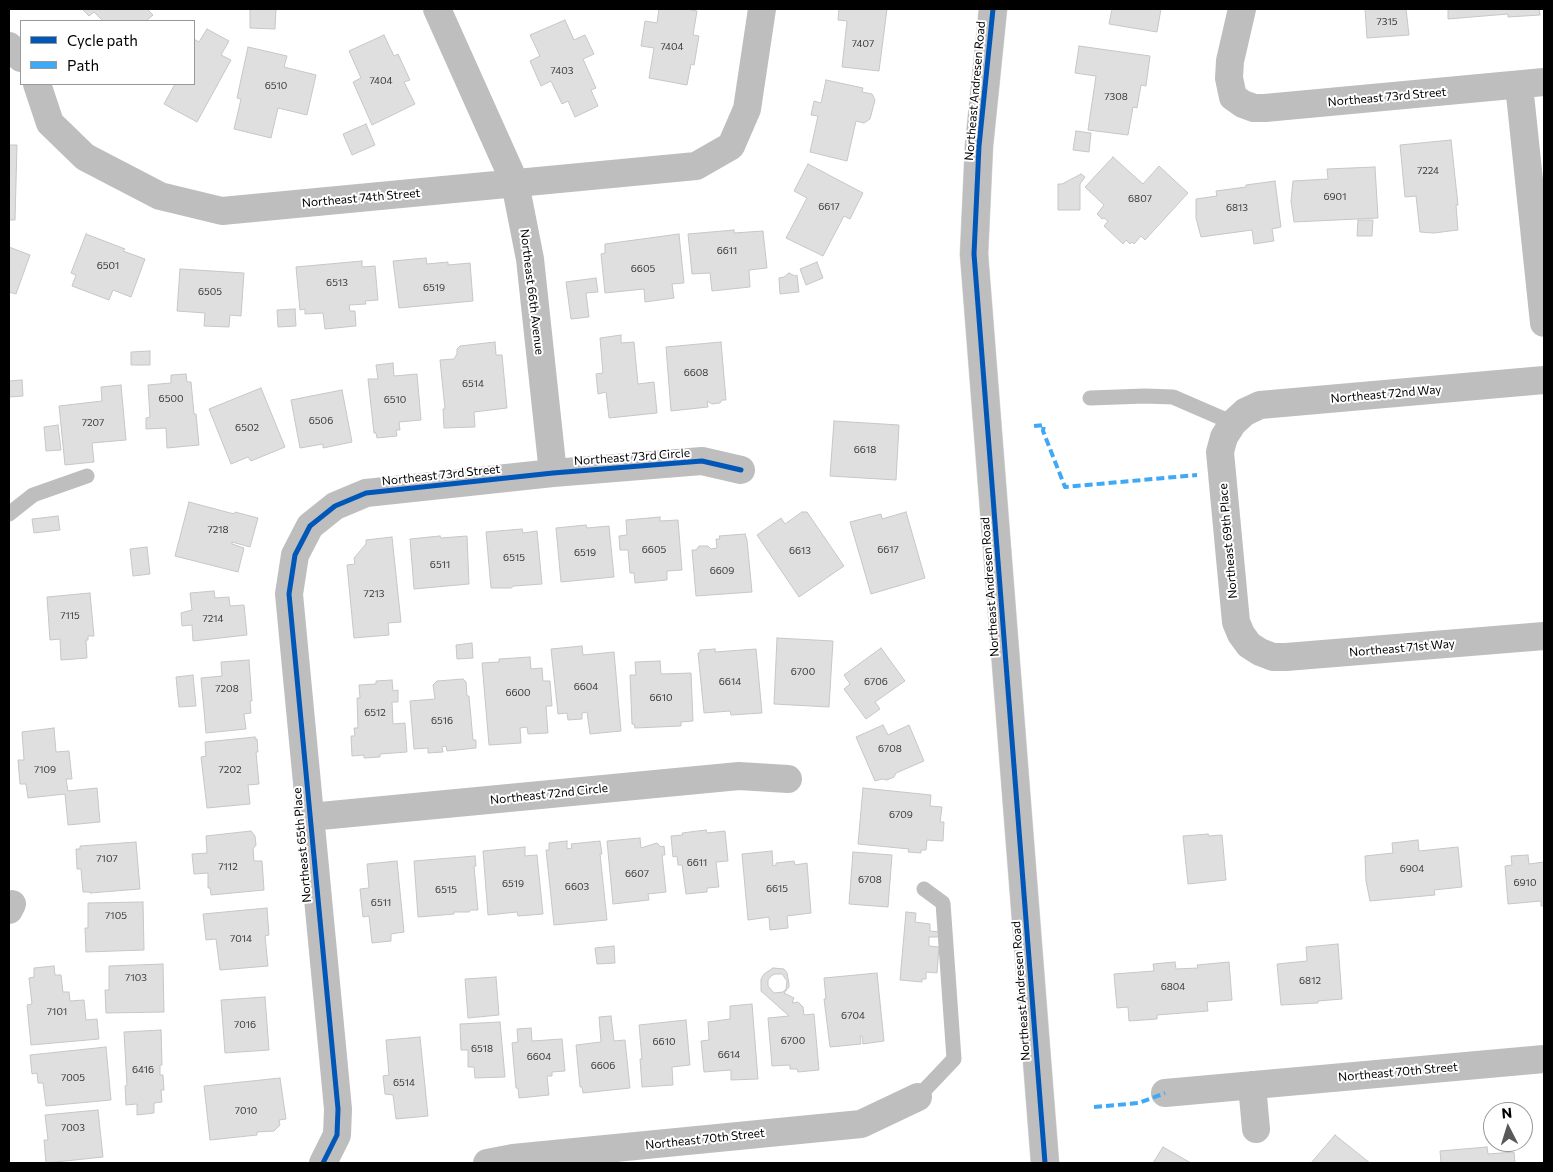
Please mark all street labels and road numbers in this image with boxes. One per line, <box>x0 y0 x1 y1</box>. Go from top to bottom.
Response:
street label: Northeast Andresen Road <box>962 21 988 161</box>
street label: Northeast 73rd Street <box>1327 85 1447 109</box>
street label: Northeast 74th Street <box>301 186 421 210</box>
street label: Northeast 66th Avenue <box>517 228 547 356</box>
street label: Northeast 72nd Way <box>1330 382 1442 406</box>
street label: Northeast 73rd Circle <box>574 446 690 468</box>
street label: Northeast 73rd Street <box>381 462 501 488</box>
street label: Northeast 69th Place <box>1216 483 1240 599</box>
street label: Northeast Andresen Road <box>978 517 1002 657</box>
street label: Northeast 71st Way <box>1349 636 1455 660</box>
street label: Northeast 72nd Circle <box>489 781 609 807</box>
street label: Northeast 65th Place <box>290 787 314 903</box>
street label: Northeast Andresen Road <box>1009 921 1033 1061</box>
street label: Northeast 70th Street <box>1337 1060 1459 1084</box>
street label: Northeast 70th Street <box>644 1126 766 1152</box>

